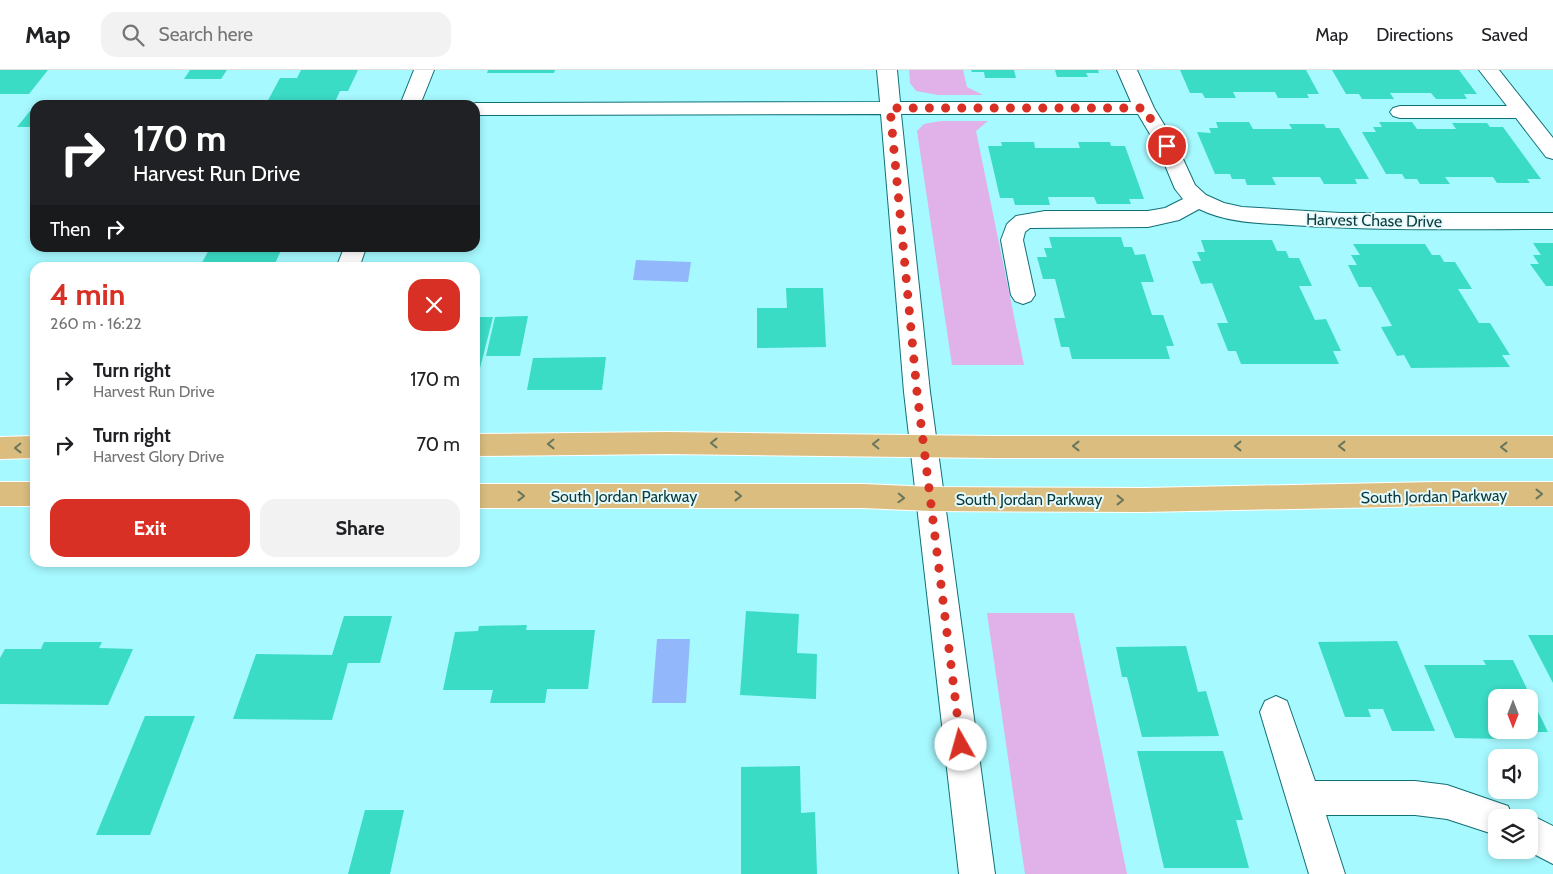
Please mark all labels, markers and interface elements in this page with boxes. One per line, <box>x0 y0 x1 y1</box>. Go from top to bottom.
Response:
search box <box>101 12 451 57</box>
text: Map <box>25 20 71 49</box>
icon: search <box>119 21 147 49</box>
text: Search here <box>159 23 253 46</box>
text: Map <box>1315 24 1348 46</box>
text: Directions <box>1376 24 1453 46</box>
text: Saved <box>1481 24 1528 46</box>
text: 170 m <box>133 117 226 160</box>
icon: right <box>50 120 115 185</box>
pin <box>1146 125 1188 167</box>
icon: arrive <box>1153 132 1181 160</box>
text: Harvest Run Drive <box>133 160 300 187</box>
street label: Harvest Chase Drive <box>1306 210 1442 231</box>
icon: right <box>101 215 129 243</box>
text: Then <box>50 218 91 241</box>
text: 4 min <box>50 276 125 313</box>
button: close <box>408 279 460 331</box>
text: 260 m · 16:22 <box>50 314 142 333</box>
text: Turn right <box>93 359 171 382</box>
icon: right <box>50 366 78 394</box>
text: 170 m <box>410 368 460 391</box>
text: Harvest Run Drive <box>93 382 215 401</box>
text: Turn right <box>93 424 171 447</box>
icon: right <box>50 431 78 459</box>
text: 70 m <box>416 433 460 456</box>
one-way arrow <box>709 438 717 448</box>
one-way arrow <box>547 439 554 449</box>
one-way arrow <box>872 439 880 449</box>
one-way arrow <box>1071 441 1079 451</box>
one-way arrow <box>1234 441 1242 451</box>
one-way arrow <box>1338 441 1346 451</box>
one-way arrow <box>1500 441 1508 452</box>
one-way arrow <box>13 443 21 453</box>
text: Harvest Glory Drive <box>93 447 224 466</box>
street label: South Jordan Parkway <box>1361 486 1507 507</box>
street label: South Jordan Parkway <box>551 487 697 506</box>
one-way arrow <box>1536 489 1543 499</box>
street label: South Jordan Parkway <box>956 490 1102 509</box>
one-way arrow <box>518 491 525 501</box>
one-way arrow <box>734 491 742 501</box>
one-way arrow <box>897 492 905 503</box>
one-way arrow <box>1116 495 1124 505</box>
button: Exit <box>50 499 250 557</box>
button: Share <box>260 499 460 557</box>
north arrow <box>1488 689 1538 739</box>
map controls <box>1488 689 1538 859</box>
position arrow <box>934 718 986 770</box>
button: sound <box>1488 749 1538 799</box>
button: layers <box>1488 809 1538 859</box>

